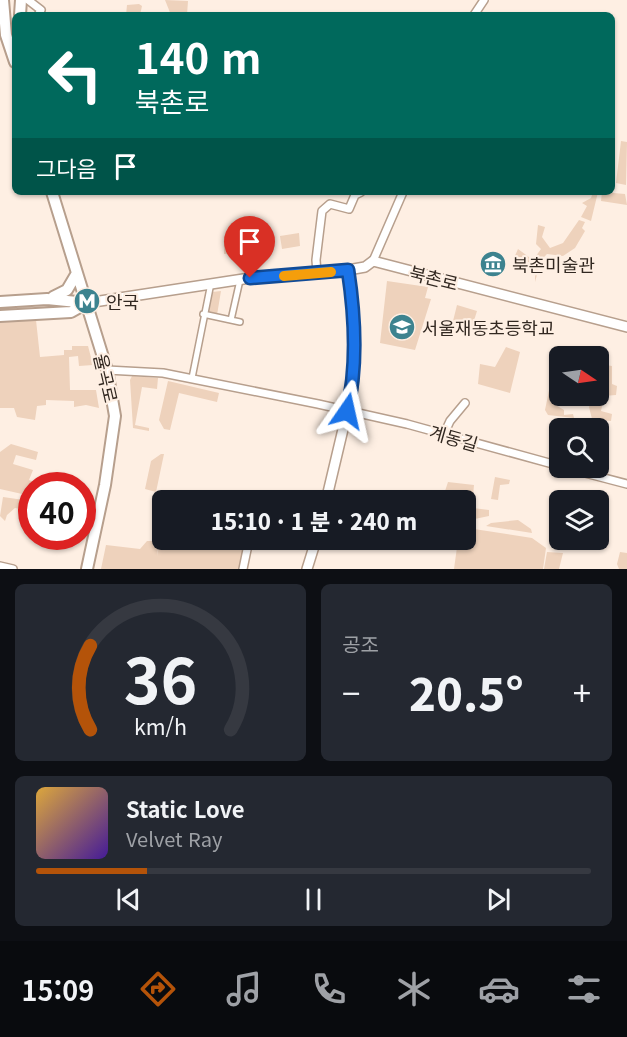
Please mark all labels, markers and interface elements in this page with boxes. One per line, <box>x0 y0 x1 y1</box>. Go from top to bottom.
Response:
text: 140 m <box>135 25 262 86</box>
icon: left <box>36 36 114 114</box>
text: 북촌로 <box>135 81 210 120</box>
icon: arrive <box>109 150 142 183</box>
text: 그다음 <box>36 151 97 183</box>
pin <box>224 216 275 278</box>
icon: arrive <box>233 225 266 258</box>
museum icon: 북촌미술관 <box>478 249 508 279</box>
place label: 북촌미술관 <box>512 251 595 277</box>
street label: 북촌로 <box>407 258 461 296</box>
metro station icon: 안국 <box>72 286 102 316</box>
place label: 안국 <box>106 288 139 314</box>
school or university icon: 서울재동초등학교 <box>387 312 417 342</box>
place label: 서울재동초등학교 <box>422 314 554 340</box>
north arrow <box>549 346 609 406</box>
map controls <box>549 346 609 550</box>
street label: 율곡로 <box>89 351 125 405</box>
position arrow <box>315 379 379 443</box>
street label: 계동길 <box>427 418 481 456</box>
button: search <box>549 418 609 478</box>
speed limit sign: 40 <box>18 472 96 550</box>
button: layers <box>549 490 609 550</box>
text: 15:10 · 1 분 · 240 m <box>211 504 417 536</box>
text: 공조 <box>342 629 379 658</box>
text: 36 <box>124 632 197 722</box>
text: 20.5° <box>409 659 524 724</box>
text: − <box>342 668 360 716</box>
text: + <box>573 668 591 716</box>
text: km/h <box>134 710 187 741</box>
text: Static Love <box>126 792 245 824</box>
text: Velvet Ray <box>126 824 222 853</box>
icon: previous <box>112 883 145 916</box>
icon: pause <box>297 883 330 916</box>
icon: next <box>482 883 515 916</box>
icon: directions <box>137 968 179 1010</box>
icon: music <box>223 968 265 1010</box>
icon: phone <box>308 968 350 1010</box>
icon: climate <box>393 968 435 1010</box>
icon: car <box>478 968 520 1010</box>
icon: filters <box>563 968 605 1010</box>
text: 15:09 <box>22 970 94 1009</box>

